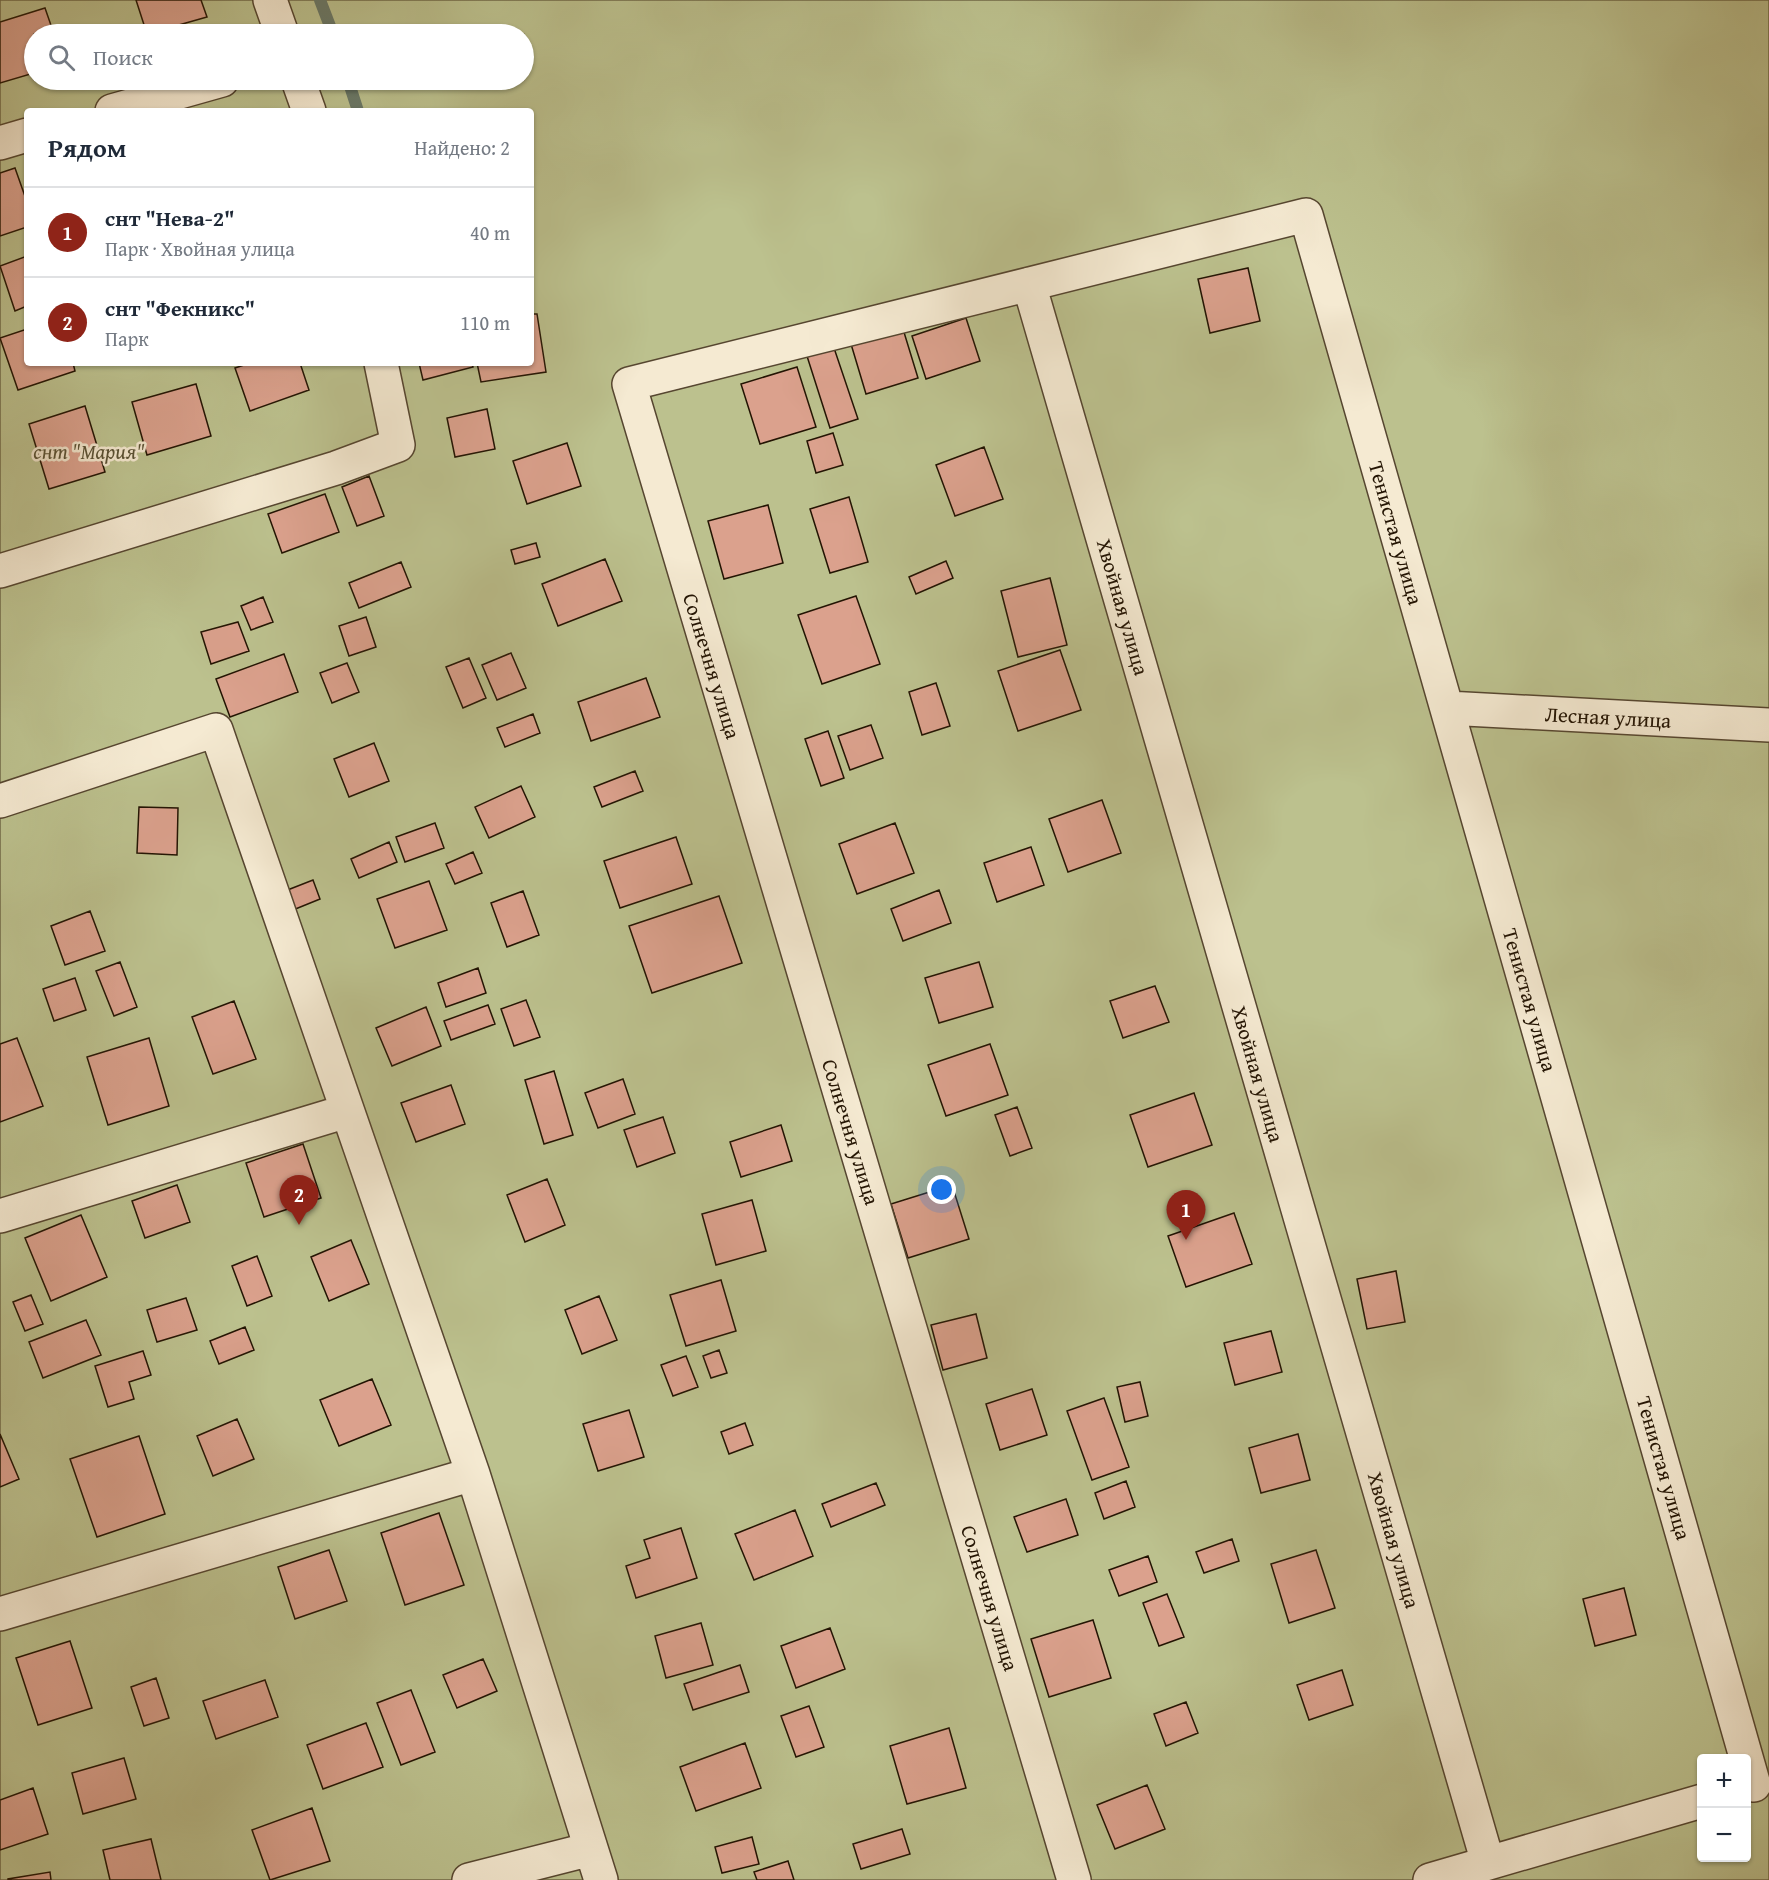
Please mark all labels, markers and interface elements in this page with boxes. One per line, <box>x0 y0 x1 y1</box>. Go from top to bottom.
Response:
search box <box>24 24 534 90</box>
icon: search <box>45 41 78 74</box>
text: Поиск <box>93 41 153 73</box>
text: Рядом <box>48 128 126 167</box>
text: Найдено: 2 <box>414 133 510 162</box>
text: снт "Нева-2" <box>105 202 235 234</box>
text: 1 <box>62 218 73 247</box>
text: 40 m <box>470 218 510 247</box>
text: Парк · Хвойная улица <box>105 234 295 263</box>
text: снт "Фекникс" <box>105 292 255 324</box>
text: 2 <box>62 308 73 337</box>
text: 110 m <box>460 308 510 337</box>
text: Парк <box>105 324 149 353</box>
park label: снт "Мария" <box>33 436 145 467</box>
street label: Тенистая улица <box>1361 458 1431 608</box>
street label: Хвойная улица <box>1089 535 1157 679</box>
street label: Солнечня улица <box>675 589 749 743</box>
street label: Лесная улица <box>1544 698 1672 736</box>
street label: Тенистая улица <box>1495 925 1565 1075</box>
street label: Хвойная улица <box>1224 1002 1292 1146</box>
street label: Солнечня улица <box>814 1055 888 1209</box>
your location <box>927 1175 956 1204</box>
pin: 2 <box>280 1176 318 1225</box>
pin: 1 <box>1166 1190 1206 1240</box>
street label: Тенистая улица <box>1629 1393 1699 1543</box>
street label: Хвойная улица <box>1360 1468 1428 1612</box>
street label: Солнечня улица <box>953 1521 1027 1675</box>
map controls <box>1697 1754 1751 1862</box>
button: + <box>1697 1754 1751 1808</box>
button: − <box>1697 1808 1751 1862</box>

